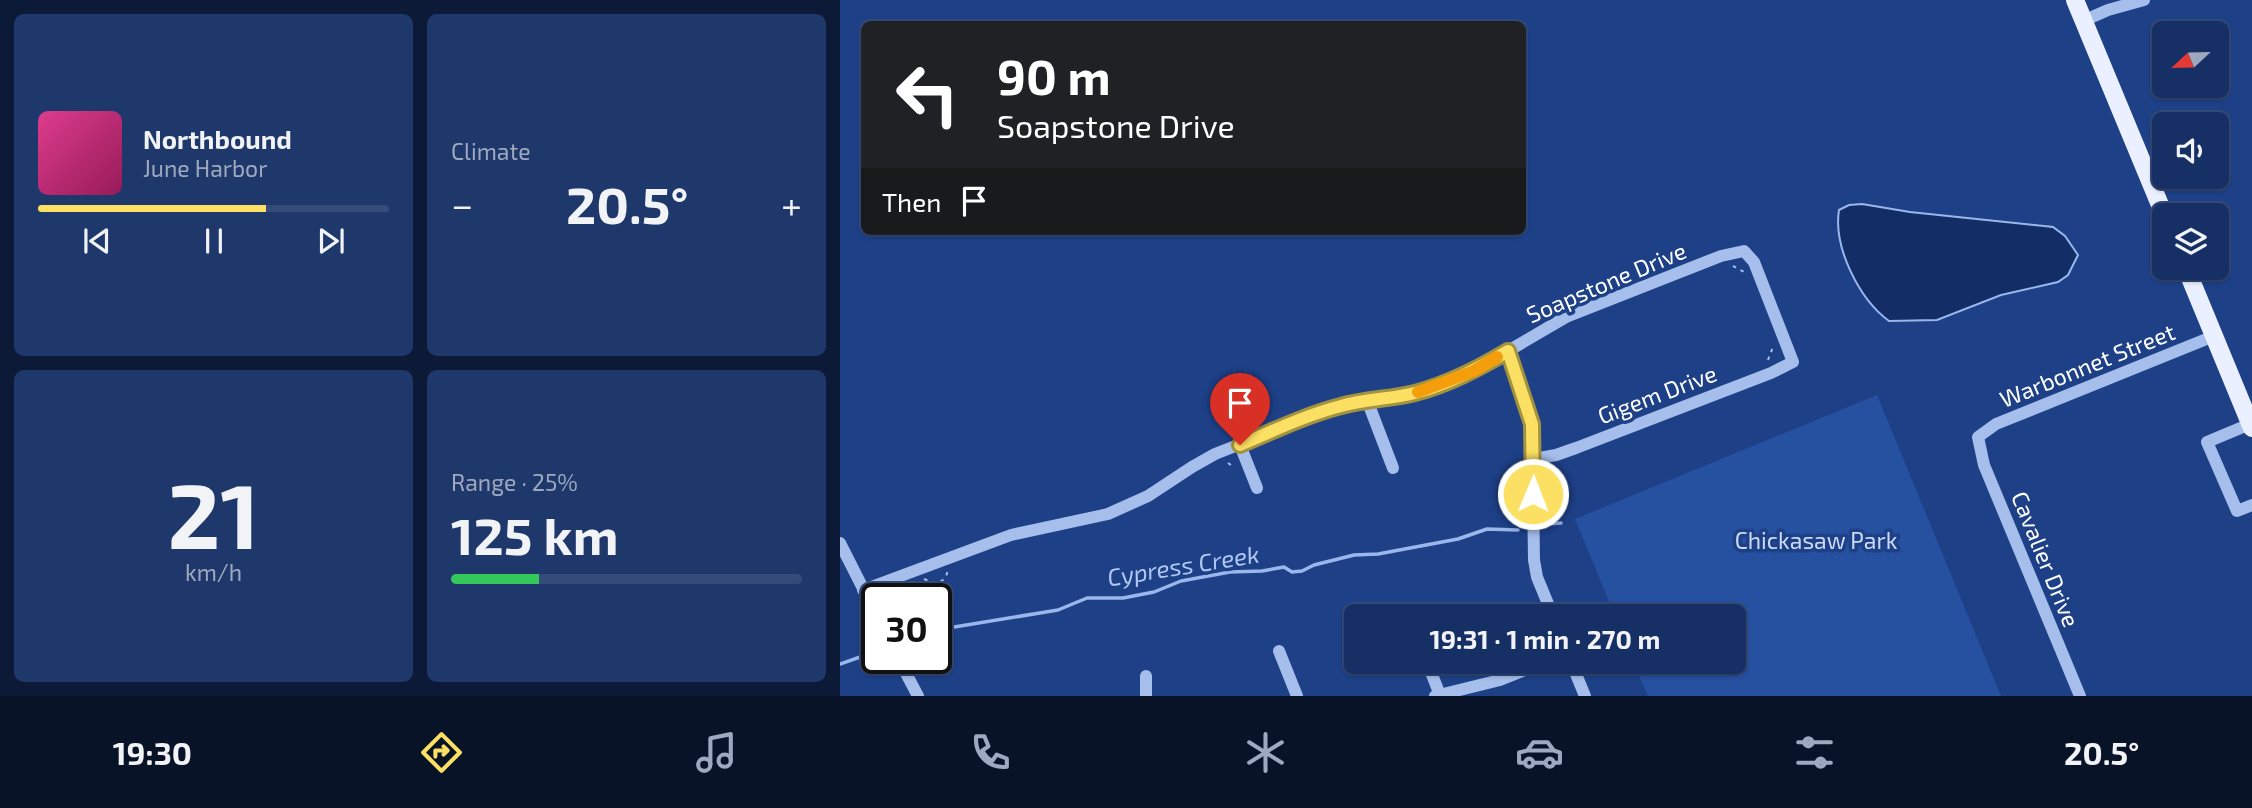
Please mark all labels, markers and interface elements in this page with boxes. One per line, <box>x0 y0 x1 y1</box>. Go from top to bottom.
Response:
north arrow <box>2152 21 2230 98</box>
map controls <box>2152 21 2229 280</box>
text: 90 m <box>997 46 1111 105</box>
icon: left <box>882 49 973 140</box>
text: Soapstone Drive <box>997 106 1235 144</box>
button: sound <box>2152 112 2229 189</box>
text: Northbound <box>143 123 292 154</box>
text: Climate <box>451 137 531 165</box>
text: June Harbor <box>143 154 267 182</box>
text: 20.5° <box>566 172 688 234</box>
text: − <box>451 181 473 227</box>
text: + <box>781 181 802 227</box>
icon: arrive <box>955 182 993 220</box>
text: Then <box>882 186 941 217</box>
button: layers <box>2152 203 2229 280</box>
icon: previous <box>78 222 116 260</box>
icon: pause <box>195 222 233 260</box>
icon: next <box>312 222 350 260</box>
street label: Soapstone Drive <box>1522 236 1690 328</box>
street label: Warbonnet Street <box>1995 317 2179 413</box>
street label: Gigem Drive <box>1594 359 1720 429</box>
pin <box>1210 373 1270 445</box>
icon: arrive <box>1221 384 1259 422</box>
position arrow <box>1496 457 1570 531</box>
text: 21 <box>167 458 260 567</box>
text: Range · 25% <box>451 468 578 496</box>
street label: Cavalier Drive <box>2006 487 2086 631</box>
text: 125 km <box>451 503 619 565</box>
park label: Chickasaw Park <box>1735 526 1898 554</box>
water label: Cypress Creek <box>1105 539 1261 591</box>
text: km/h <box>185 558 242 586</box>
speed limit sign: 30 <box>861 583 952 674</box>
text: 19:31 · 1 min · 270 m <box>1429 623 1661 654</box>
icon: directions <box>417 728 466 777</box>
icon: music <box>692 728 741 777</box>
icon: phone <box>966 728 1015 777</box>
icon: climate <box>1241 728 1290 777</box>
icon: car <box>1515 728 1564 777</box>
icon: filters <box>1790 728 1839 777</box>
text: 19:30 <box>113 733 192 771</box>
text: 20.5° <box>2064 733 2139 771</box>

